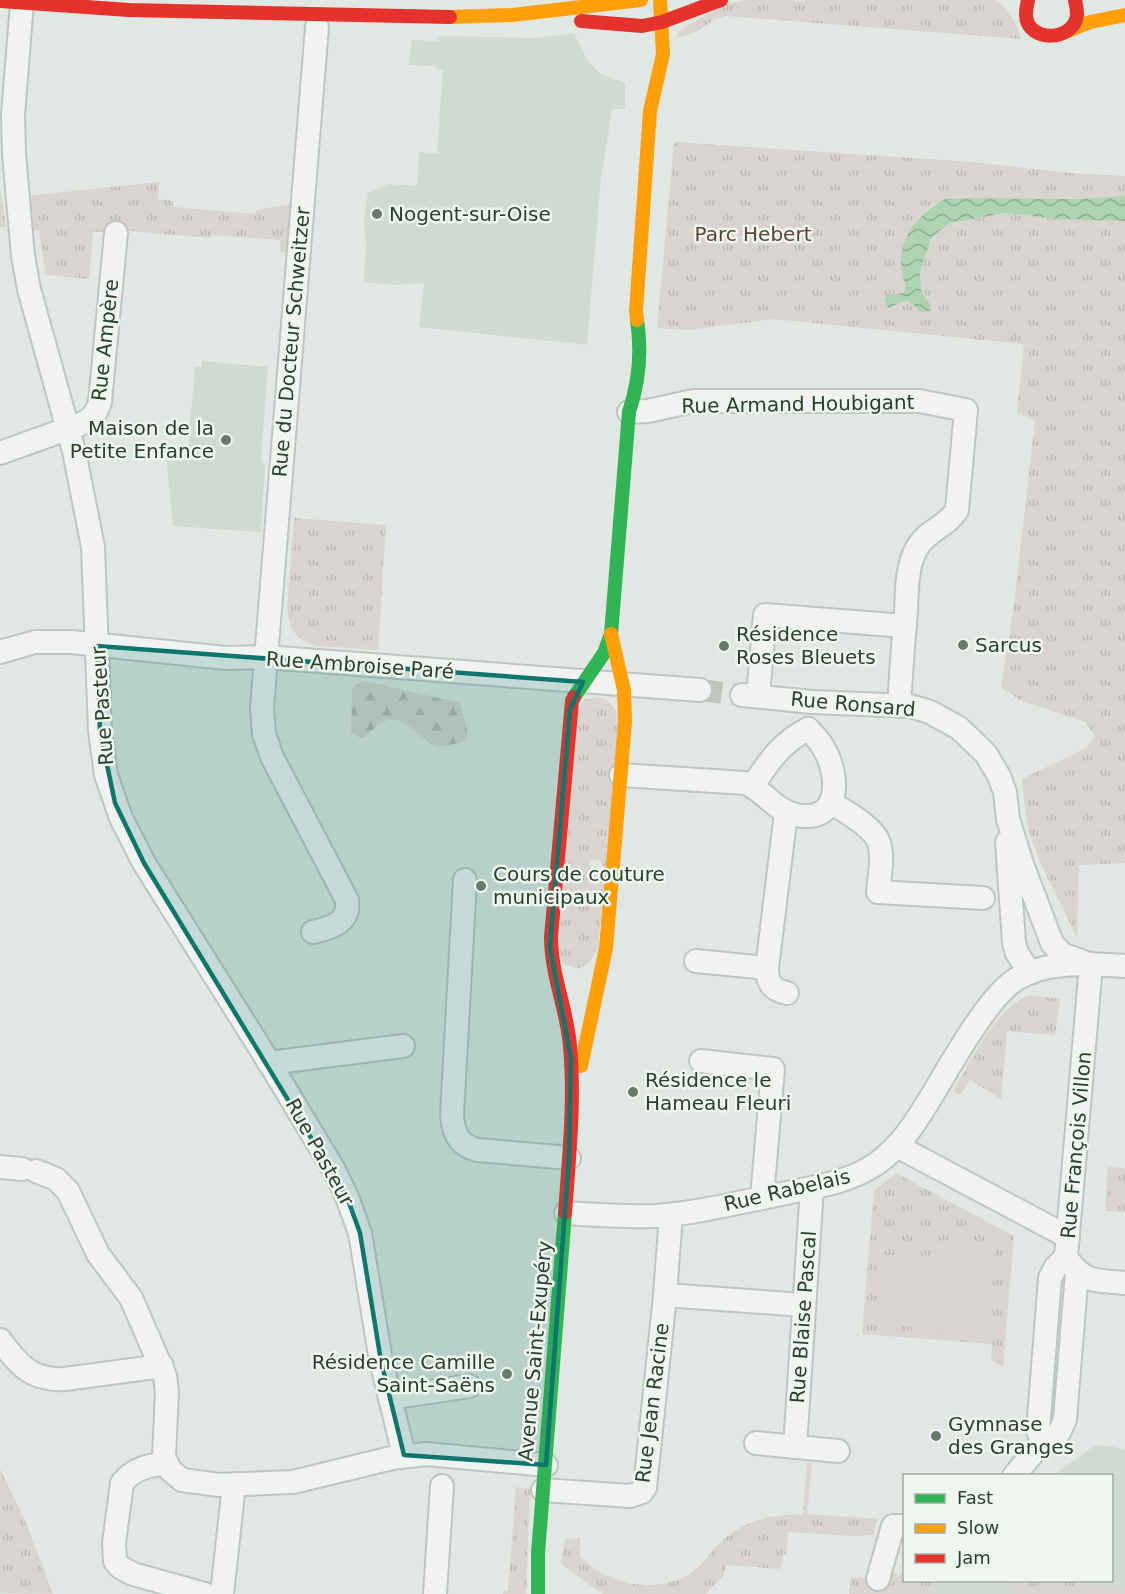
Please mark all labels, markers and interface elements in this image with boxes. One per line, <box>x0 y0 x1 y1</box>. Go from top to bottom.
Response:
place label: Nogent-sur-Oise <box>389 202 551 226</box>
street label: Rue du Docteur Schweitzer <box>267 205 315 478</box>
marker: Nogent-sur-Oise <box>370 207 384 221</box>
park label: Parc Hebert <box>695 222 812 246</box>
street label: Rue Ampère <box>87 278 123 402</box>
street label: Rue Armand Houbigant <box>681 390 915 418</box>
place label: Maison de la Petite Enfance <box>70 416 214 463</box>
marker: Maison de la Petite Enfance <box>219 433 233 447</box>
place label: Résidence Roses Bleuets <box>736 622 876 669</box>
place label: Sarcus <box>975 633 1042 657</box>
marker: Sarcus <box>956 638 970 652</box>
marker: Résidence Roses Bleuets <box>717 639 731 653</box>
street label: Rue Pasteur <box>86 645 118 766</box>
street label: Rue Ambroise Paré <box>265 646 455 684</box>
street label: Rue Ronsard <box>789 687 917 721</box>
place label: Cours de couture municipaux <box>493 862 665 909</box>
marker: Cours de couture municipaux <box>474 879 488 893</box>
street label: Rue François Villon <box>1056 1050 1096 1240</box>
place label: Résidence le Hameau Fleuri <box>645 1068 791 1115</box>
marker: Résidence le Hameau Fleuri <box>626 1085 640 1099</box>
street label: Rue Pasteur <box>281 1094 360 1211</box>
street label: Rue Rabelais <box>722 1164 852 1216</box>
street label: Rue Blaise Pascal <box>785 1230 821 1404</box>
street label: Avenue Saint-Exupéry <box>513 1240 557 1462</box>
street label: Rue Jean Racine <box>630 1322 674 1484</box>
place label: Résidence Camille Saint-Saëns <box>312 1350 495 1397</box>
marker: Résidence Camille Saint-Saëns <box>500 1367 514 1381</box>
place label: Gymnase des Granges <box>948 1412 1074 1459</box>
marker: Gymnase des Granges <box>929 1429 943 1443</box>
legend <box>903 1474 1113 1582</box>
text: Fast <box>957 1487 993 1508</box>
text: Slow <box>957 1517 999 1538</box>
text: Jam <box>956 1547 991 1568</box>

